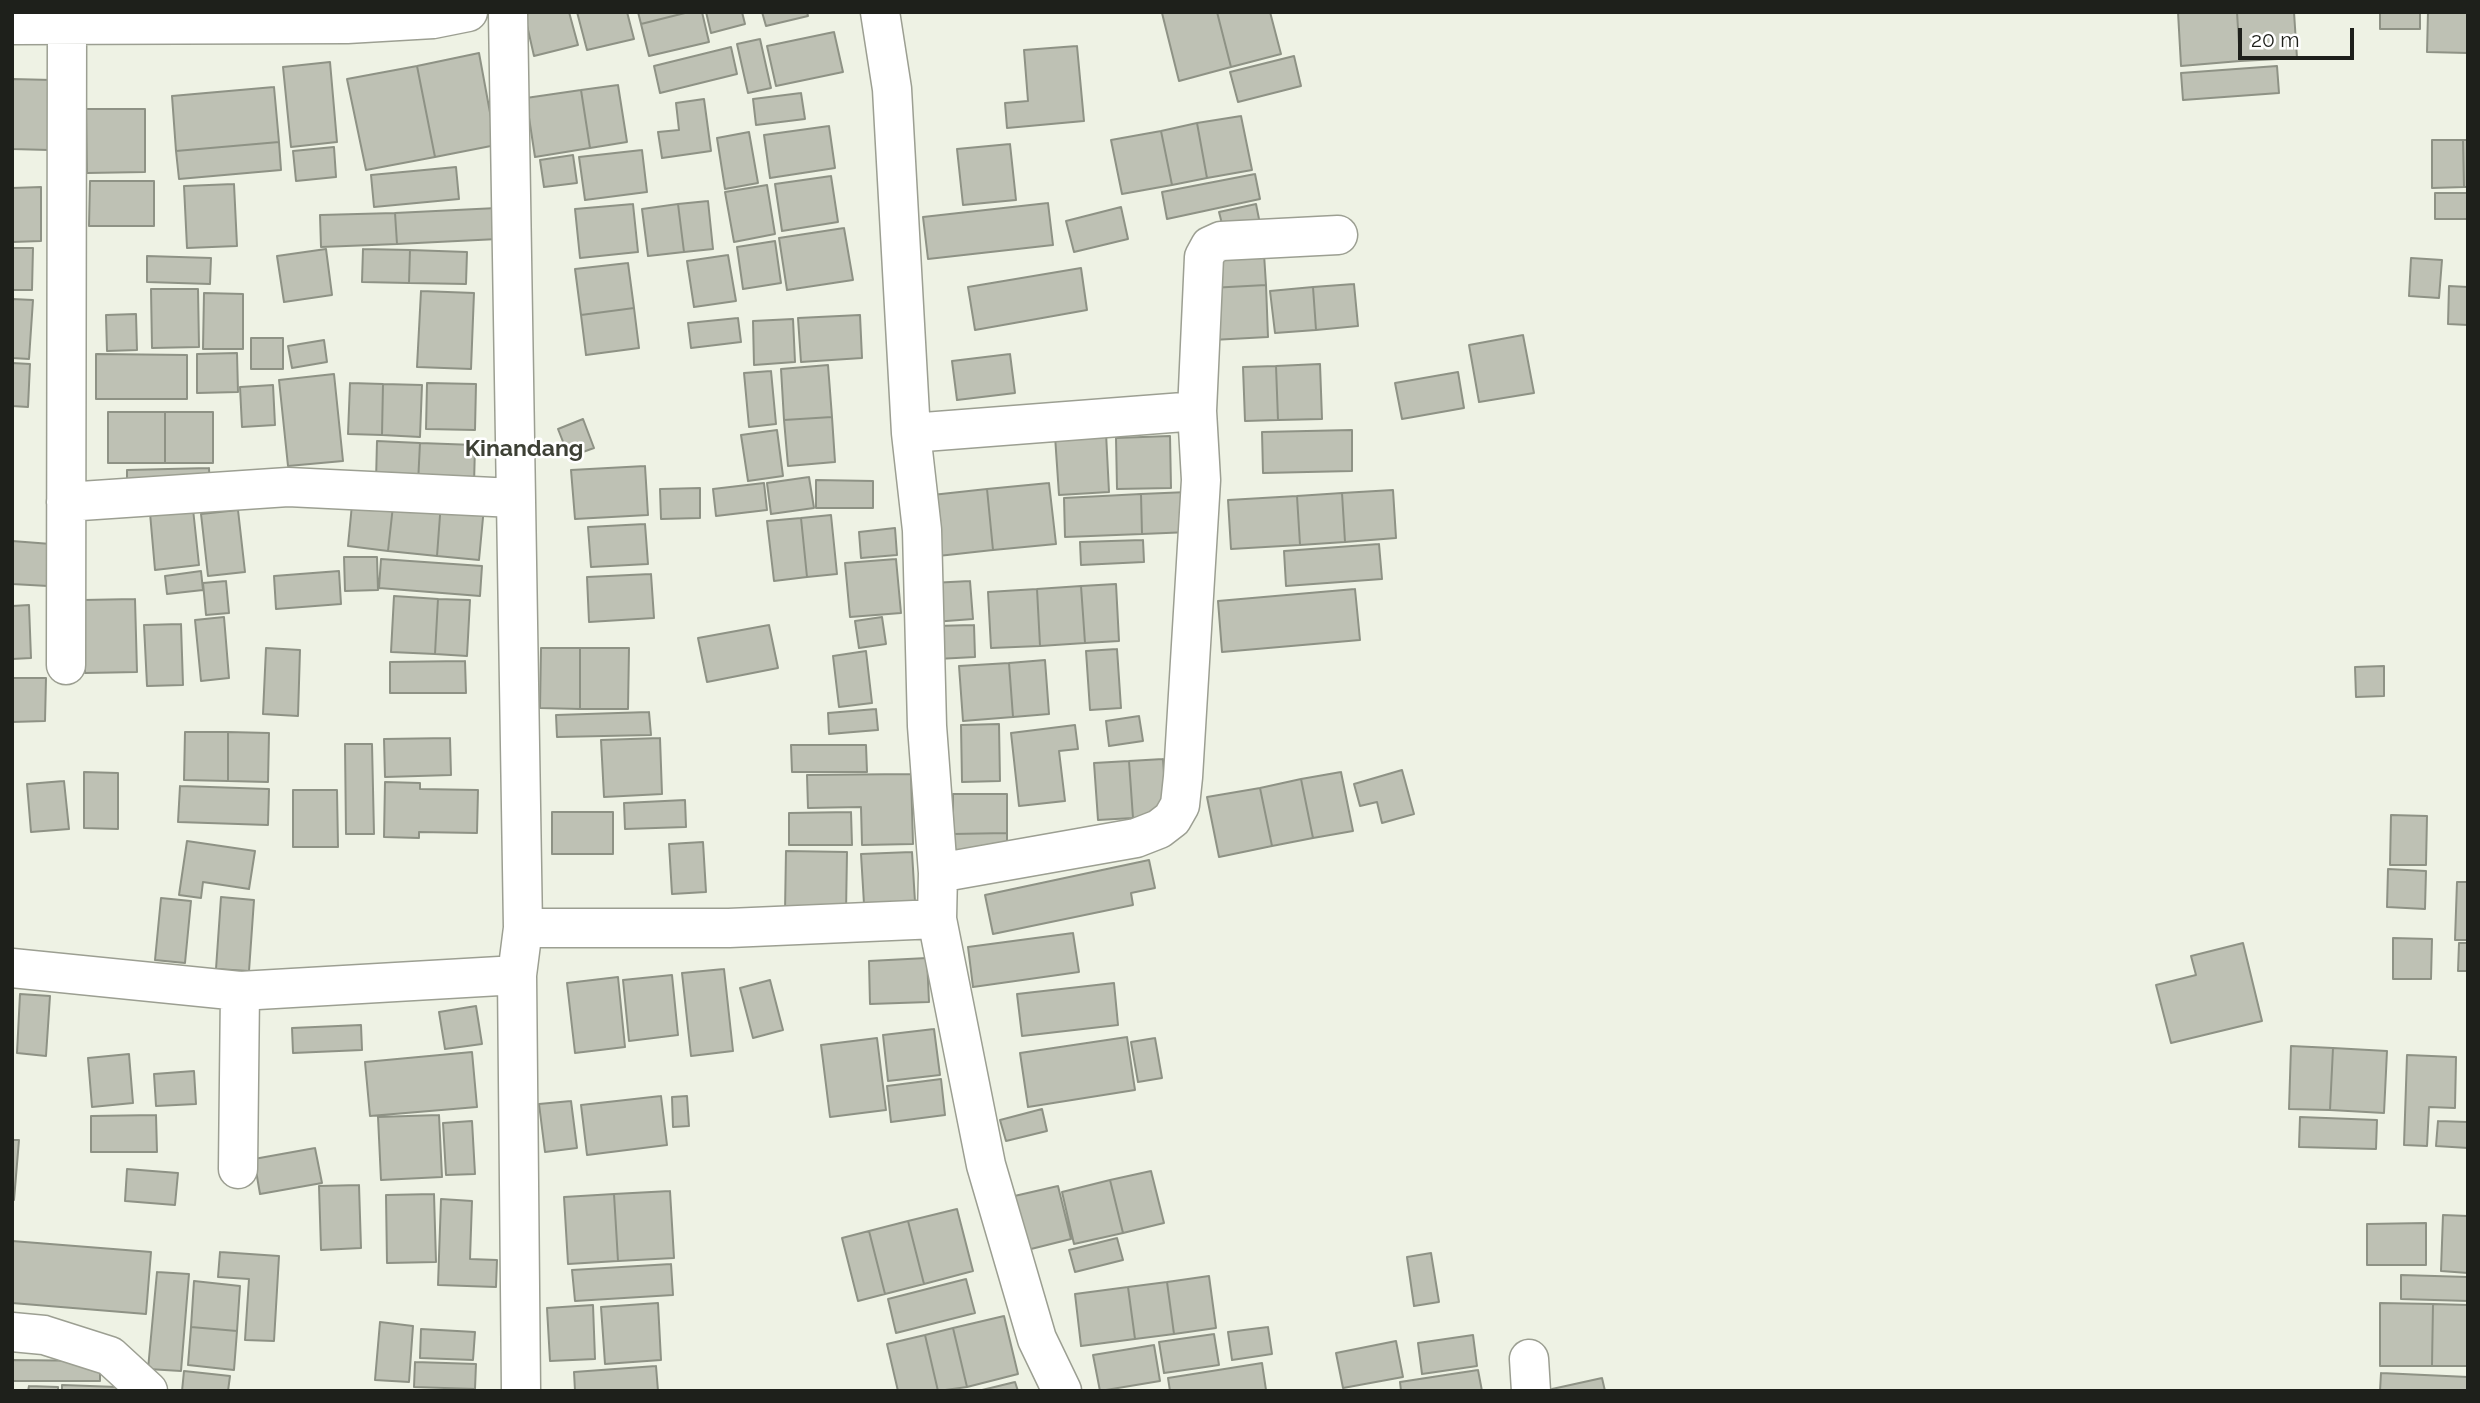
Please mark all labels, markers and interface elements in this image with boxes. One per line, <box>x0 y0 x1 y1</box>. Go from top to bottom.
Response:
scale bar <box>2242 14 2358 58</box>
text: 20 m <box>2251 27 2299 52</box>
district label: Kinandang <box>465 435 583 463</box>

